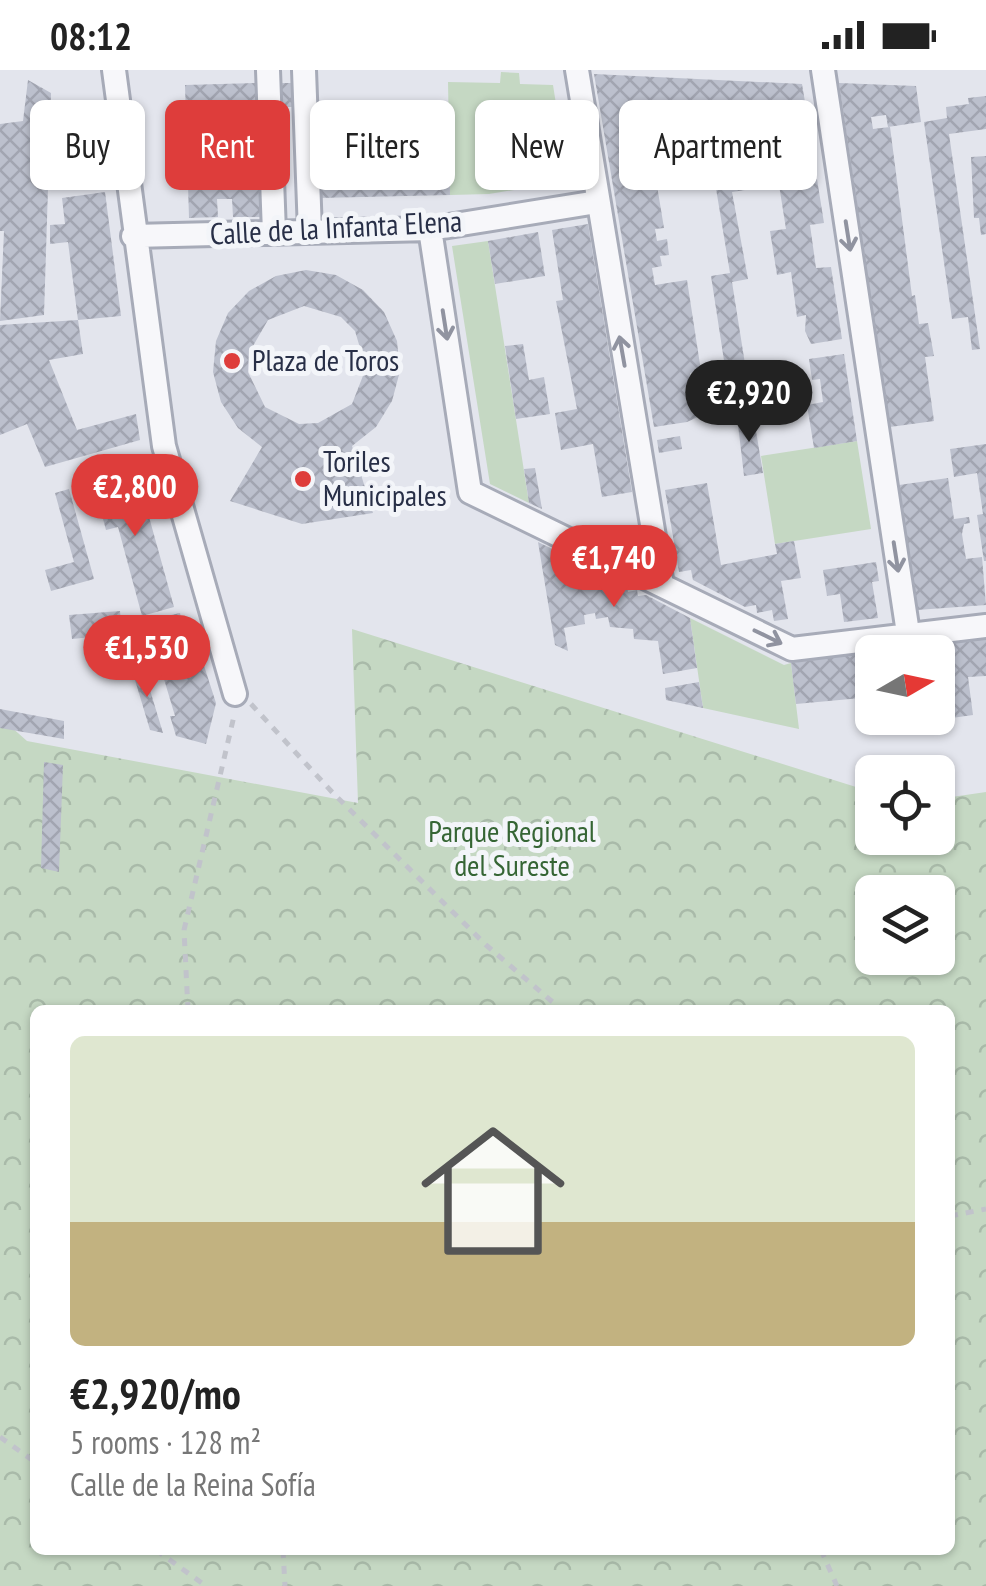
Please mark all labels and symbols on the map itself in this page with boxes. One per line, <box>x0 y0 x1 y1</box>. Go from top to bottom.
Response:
street label: Calle de la Infanta Elena <box>209 200 463 253</box>
one-way arrow <box>839 219 857 251</box>
one-way arrow <box>436 308 455 341</box>
one-way arrow <box>612 335 631 368</box>
place label: Plaza de Toros <box>252 340 399 379</box>
marker: Plaza de Toros <box>221 350 243 372</box>
pin: €2,920 <box>668 360 830 445</box>
place label: Toriles Municipales <box>323 441 447 514</box>
pin: €2,800 <box>54 454 216 539</box>
marker: Toriles Municipales <box>292 468 314 490</box>
pin: €1,740 <box>533 525 695 610</box>
one-way arrow <box>888 540 906 573</box>
pin: €1,530 <box>66 615 228 700</box>
one-way arrow <box>753 628 782 647</box>
north arrow <box>855 635 955 735</box>
park label: Parque Regional del Sureste <box>428 811 596 884</box>

